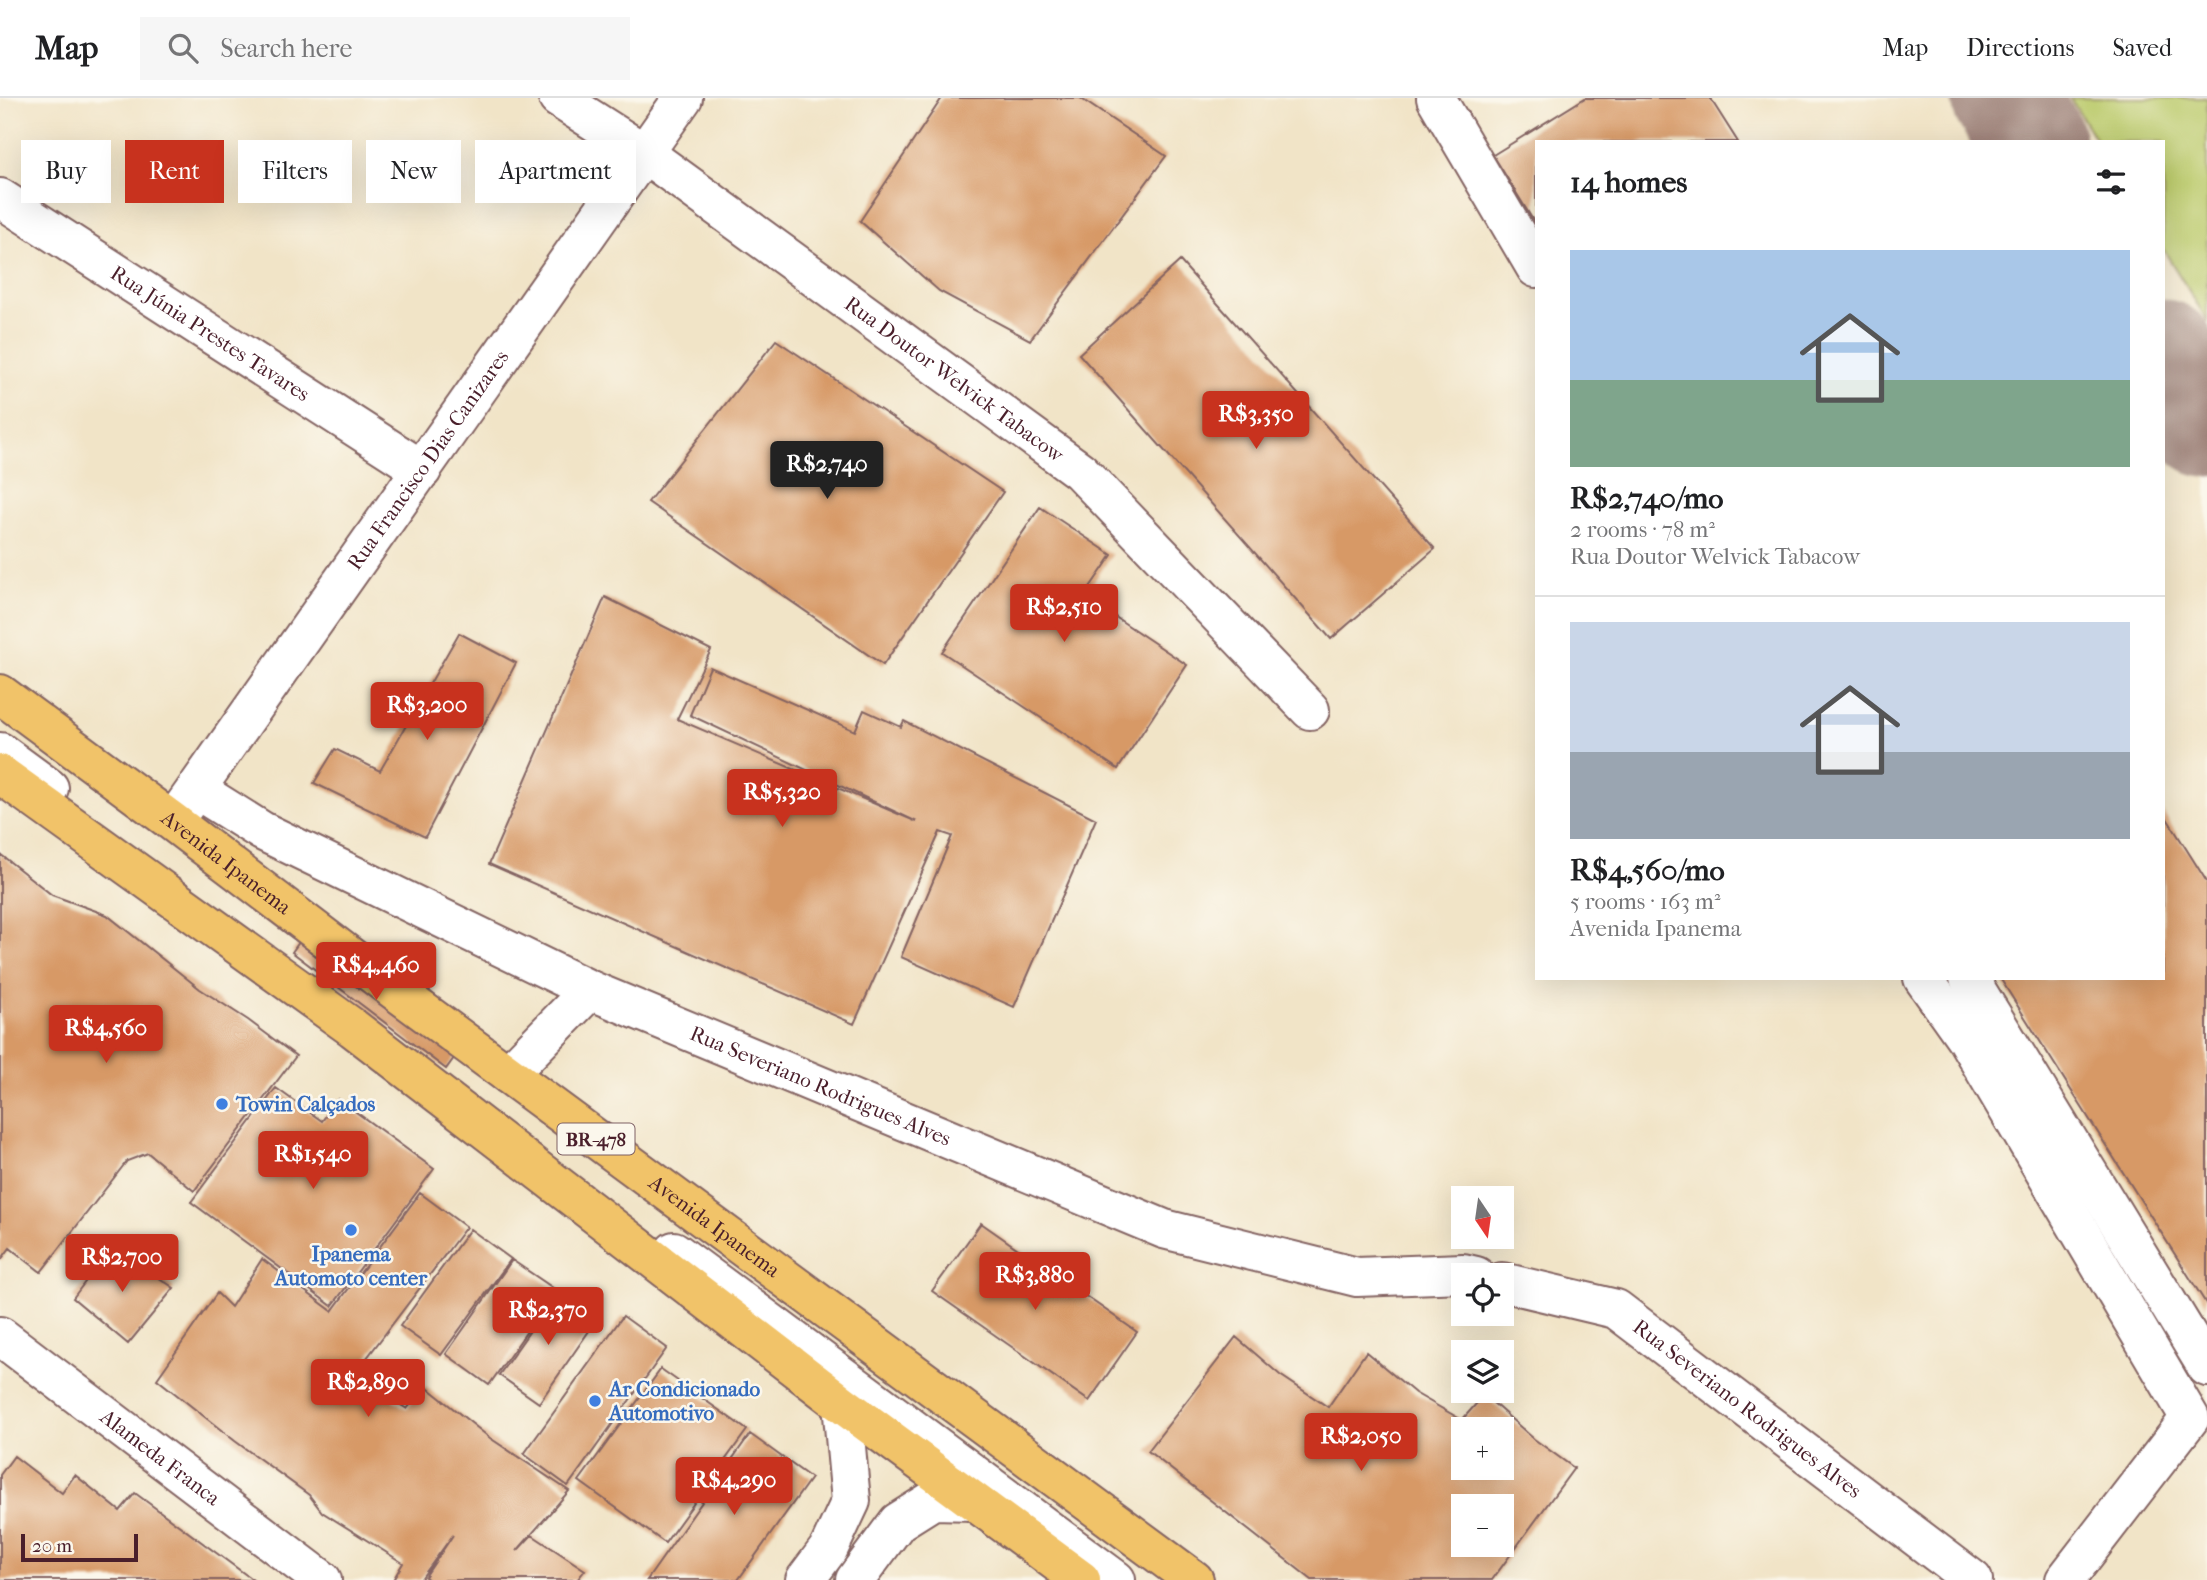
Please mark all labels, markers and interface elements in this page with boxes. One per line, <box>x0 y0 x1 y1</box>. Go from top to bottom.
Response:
search box <box>140 17 630 80</box>
text: Map <box>35 29 98 68</box>
icon: search <box>164 29 202 67</box>
text: Search here <box>220 33 352 64</box>
text: Map <box>1882 34 1928 62</box>
text: Directions <box>1966 34 2074 62</box>
text: Saved <box>2112 34 2172 62</box>
chip: Buy <box>21 140 111 203</box>
chip: Rent <box>125 140 224 203</box>
chip: Filters <box>238 140 352 203</box>
chip: New <box>366 140 461 203</box>
chip: Apartment <box>475 140 636 203</box>
icon: filters <box>2092 163 2130 201</box>
text: 14 homes <box>1570 165 1687 200</box>
street label: Rua Júnia Prestes Tavares <box>106 261 314 406</box>
street label: Rua Doutor Welvick Tabacow <box>840 291 1069 468</box>
icon: home <box>1787 295 1913 421</box>
street label: Rua Francisco Dias Canizares <box>342 345 514 574</box>
pin: R$3,350 <box>1191 392 1321 451</box>
text: R$3,350 <box>1218 400 1294 427</box>
pin: R$2,740 <box>762 442 892 501</box>
text: R$2,740 <box>786 450 868 477</box>
text: R$2,740/mo <box>1570 481 1724 516</box>
text: 2 rooms · 78 m² <box>1570 516 1715 543</box>
text: Rua Doutor Welvick Tabacow <box>1570 543 1860 570</box>
pin: R$2,510 <box>999 584 1129 644</box>
text: R$2,510 <box>1026 593 1102 620</box>
icon: home <box>1787 667 1913 793</box>
pin: R$3,200 <box>362 682 492 742</box>
text: R$3,200 <box>387 691 467 718</box>
pin: R$5,320 <box>717 770 847 829</box>
text: R$5,320 <box>743 778 821 805</box>
street label: Avenida Ipanema <box>156 805 296 920</box>
text: R$4,560/mo <box>1570 853 1725 888</box>
text: 5 rooms · 163 m² <box>1570 888 1720 915</box>
text: Avenida Ipanema <box>1570 915 1741 942</box>
pin: R$4,460 <box>311 942 441 1002</box>
text: R$4,460 <box>332 951 420 978</box>
pin: R$4,560 <box>41 1006 171 1065</box>
text: R$4,560 <box>65 1014 147 1041</box>
street label: Rua Severiano Rodrigues Alves <box>686 1021 955 1151</box>
place label: Towin Calçados <box>235 1092 376 1117</box>
marker: Towin Calçados <box>214 1096 230 1112</box>
road number: BR-478 <box>558 1124 634 1154</box>
pin: R$1,540 <box>248 1132 378 1191</box>
text: R$1,540 <box>274 1140 352 1167</box>
street label: Avenida Ipanema <box>644 1170 785 1283</box>
north arrow <box>1451 1186 1514 1250</box>
map controls <box>1451 1186 1514 1557</box>
marker: Ipanema Automoto center <box>343 1222 359 1238</box>
pin: R$2,700 <box>57 1234 187 1294</box>
place label: Ipanema Automoto center <box>273 1242 428 1290</box>
text: R$2,700 <box>81 1243 163 1270</box>
pin: R$3,880 <box>970 1252 1100 1312</box>
text: R$3,880 <box>995 1261 1075 1288</box>
button: locate <box>1451 1263 1514 1326</box>
pin: R$2,370 <box>483 1288 613 1347</box>
text: R$2,370 <box>509 1296 587 1323</box>
street label: Rua Severiano Rodrigues Alves <box>1628 1314 1866 1503</box>
button: layers <box>1451 1340 1514 1403</box>
pin: R$2,890 <box>303 1360 433 1419</box>
text: R$2,890 <box>327 1368 409 1395</box>
place label: Ar Condicionado Automotivo <box>607 1377 760 1425</box>
marker: Ar Condicionado Automotivo <box>587 1393 603 1409</box>
street label: Alameda Franca <box>95 1404 225 1510</box>
pin: R$2,050 <box>1296 1414 1426 1473</box>
button: + <box>1451 1417 1514 1480</box>
text: R$2,050 <box>1320 1422 1402 1449</box>
pin: R$4,290 <box>669 1458 799 1517</box>
text: R$4,290 <box>692 1466 776 1493</box>
button: − <box>1451 1494 1514 1557</box>
scale bar <box>21 1531 138 1563</box>
text: 20 m <box>32 1535 72 1557</box>

